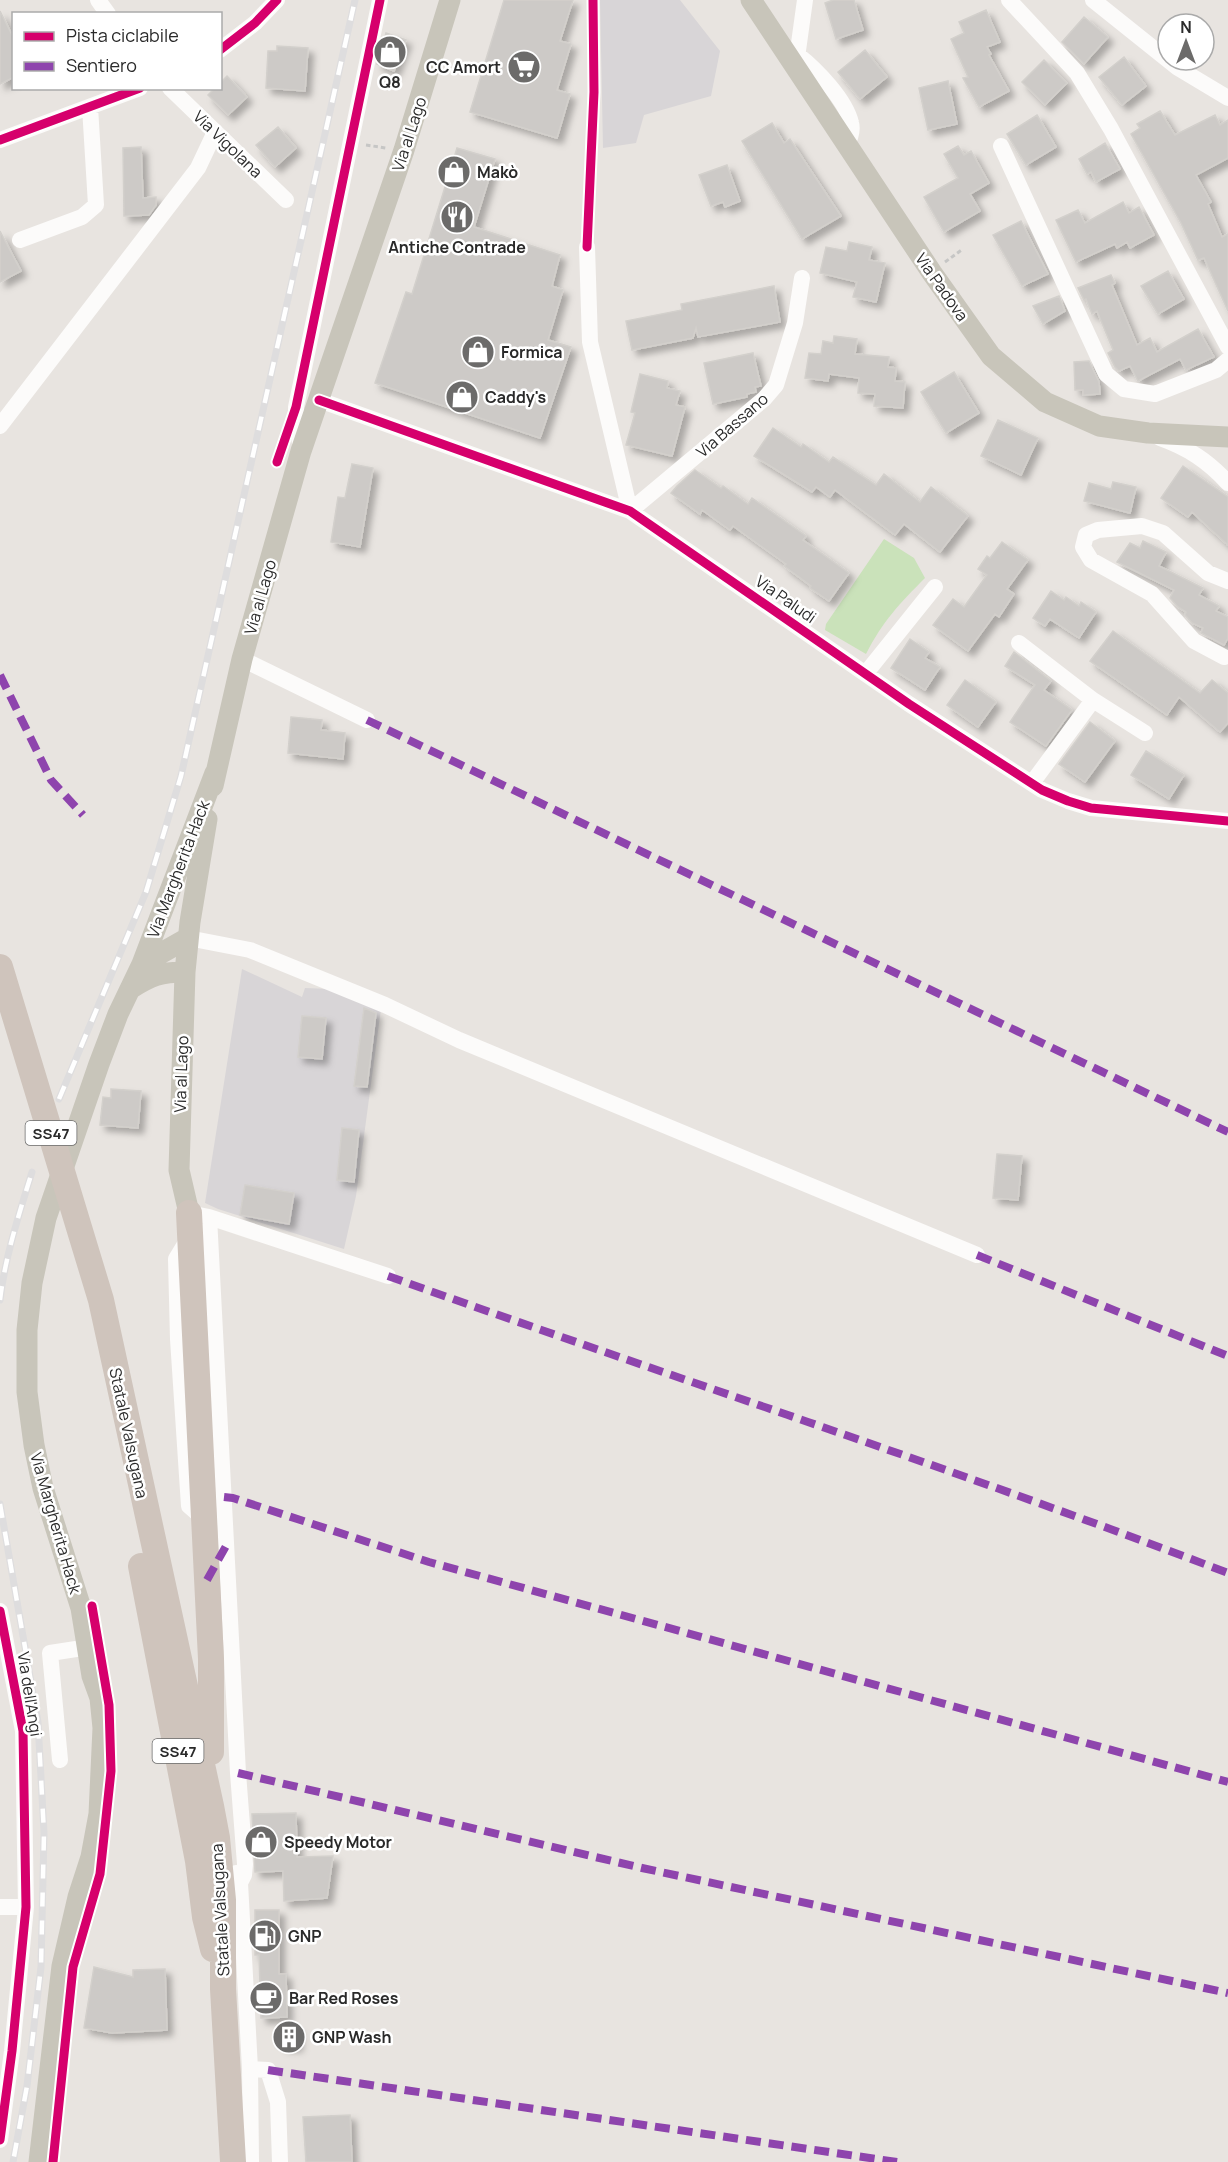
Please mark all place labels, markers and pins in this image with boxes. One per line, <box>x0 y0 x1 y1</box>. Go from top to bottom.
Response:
shop icon: Q8 <box>372 34 408 70</box>
supermarket icon: CC Amort <box>506 49 542 85</box>
place label: CC Amort <box>426 56 501 78</box>
place label: Q8 <box>379 71 401 93</box>
shop icon: Makò <box>436 154 472 190</box>
place label: Makò <box>477 161 518 183</box>
restaurant icon: Antiche Contrade <box>439 199 475 235</box>
place label: Antiche Contrade <box>388 236 526 258</box>
shop icon: Formica <box>460 334 496 370</box>
place label: Formica <box>501 341 563 363</box>
shop icon: Caddy's <box>444 379 480 415</box>
place label: Caddy's <box>485 386 547 408</box>
shop icon: Speedy Motor <box>243 1824 279 1860</box>
place label: Speedy Motor <box>284 1831 392 1853</box>
fuel station icon: GNP <box>247 1918 283 1954</box>
place label: GNP <box>288 1925 321 1947</box>
cafe icon: Bar Red Roses <box>248 1980 284 2016</box>
place label: Bar Red Roses <box>289 1987 399 2009</box>
building icon: GNP Wash <box>271 2019 307 2055</box>
place label: GNP Wash <box>312 2026 391 2048</box>

